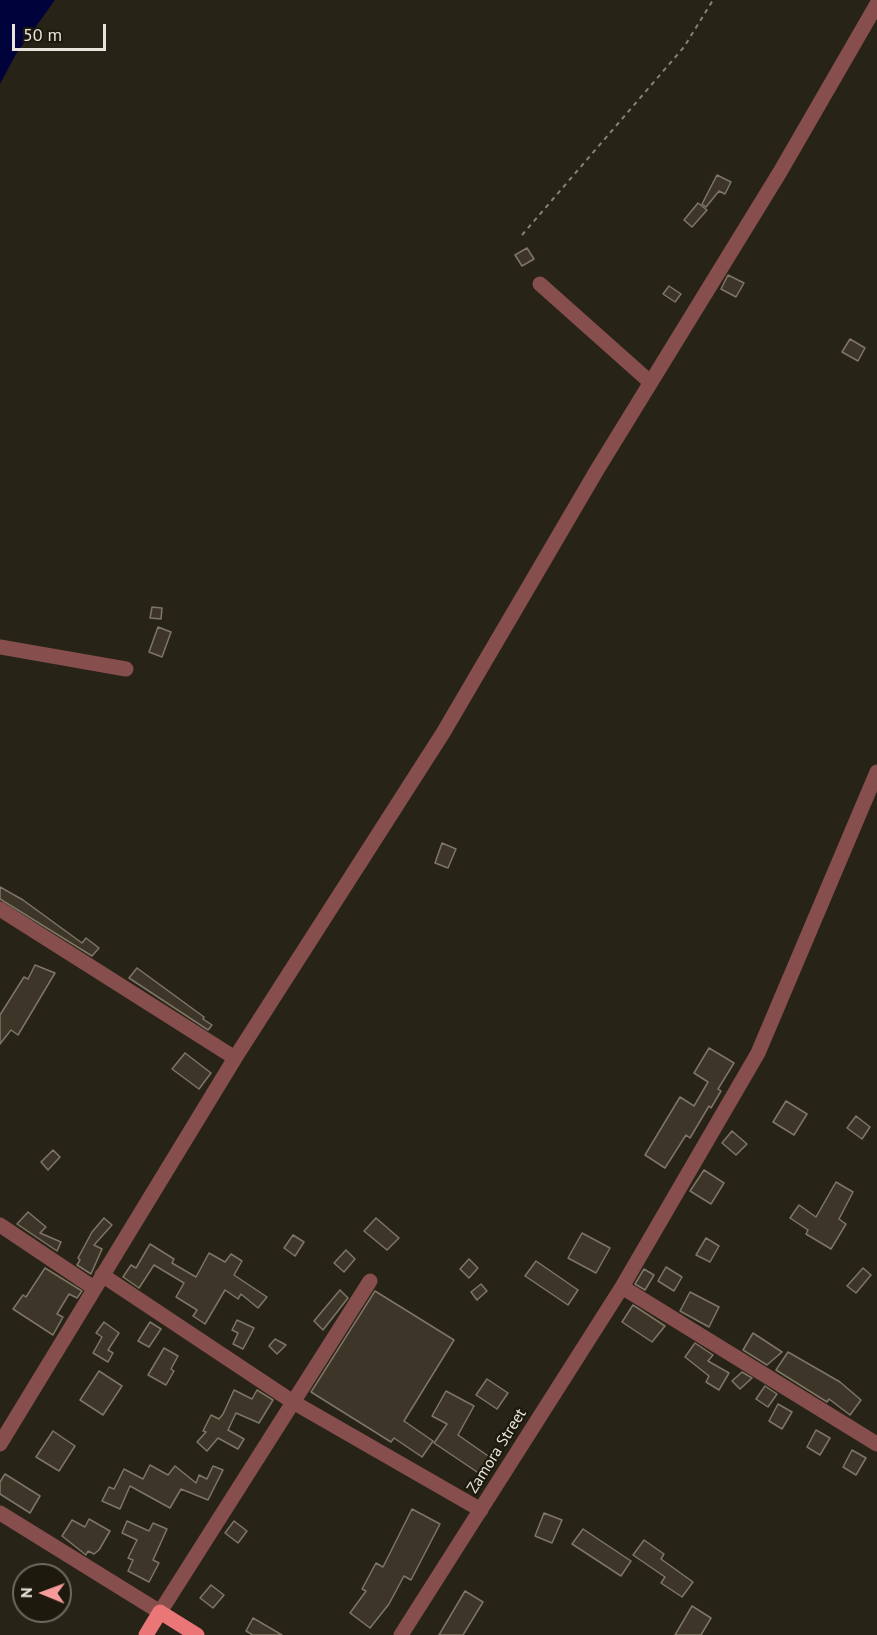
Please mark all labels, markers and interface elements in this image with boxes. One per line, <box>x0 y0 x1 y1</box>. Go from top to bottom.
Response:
scale bar <box>15 12 110 50</box>
text: 50 m <box>23 23 62 46</box>
street label: Zamora Street <box>463 1405 531 1497</box>
north arrow <box>12 1563 72 1623</box>
text: N <box>16 1587 36 1598</box>

